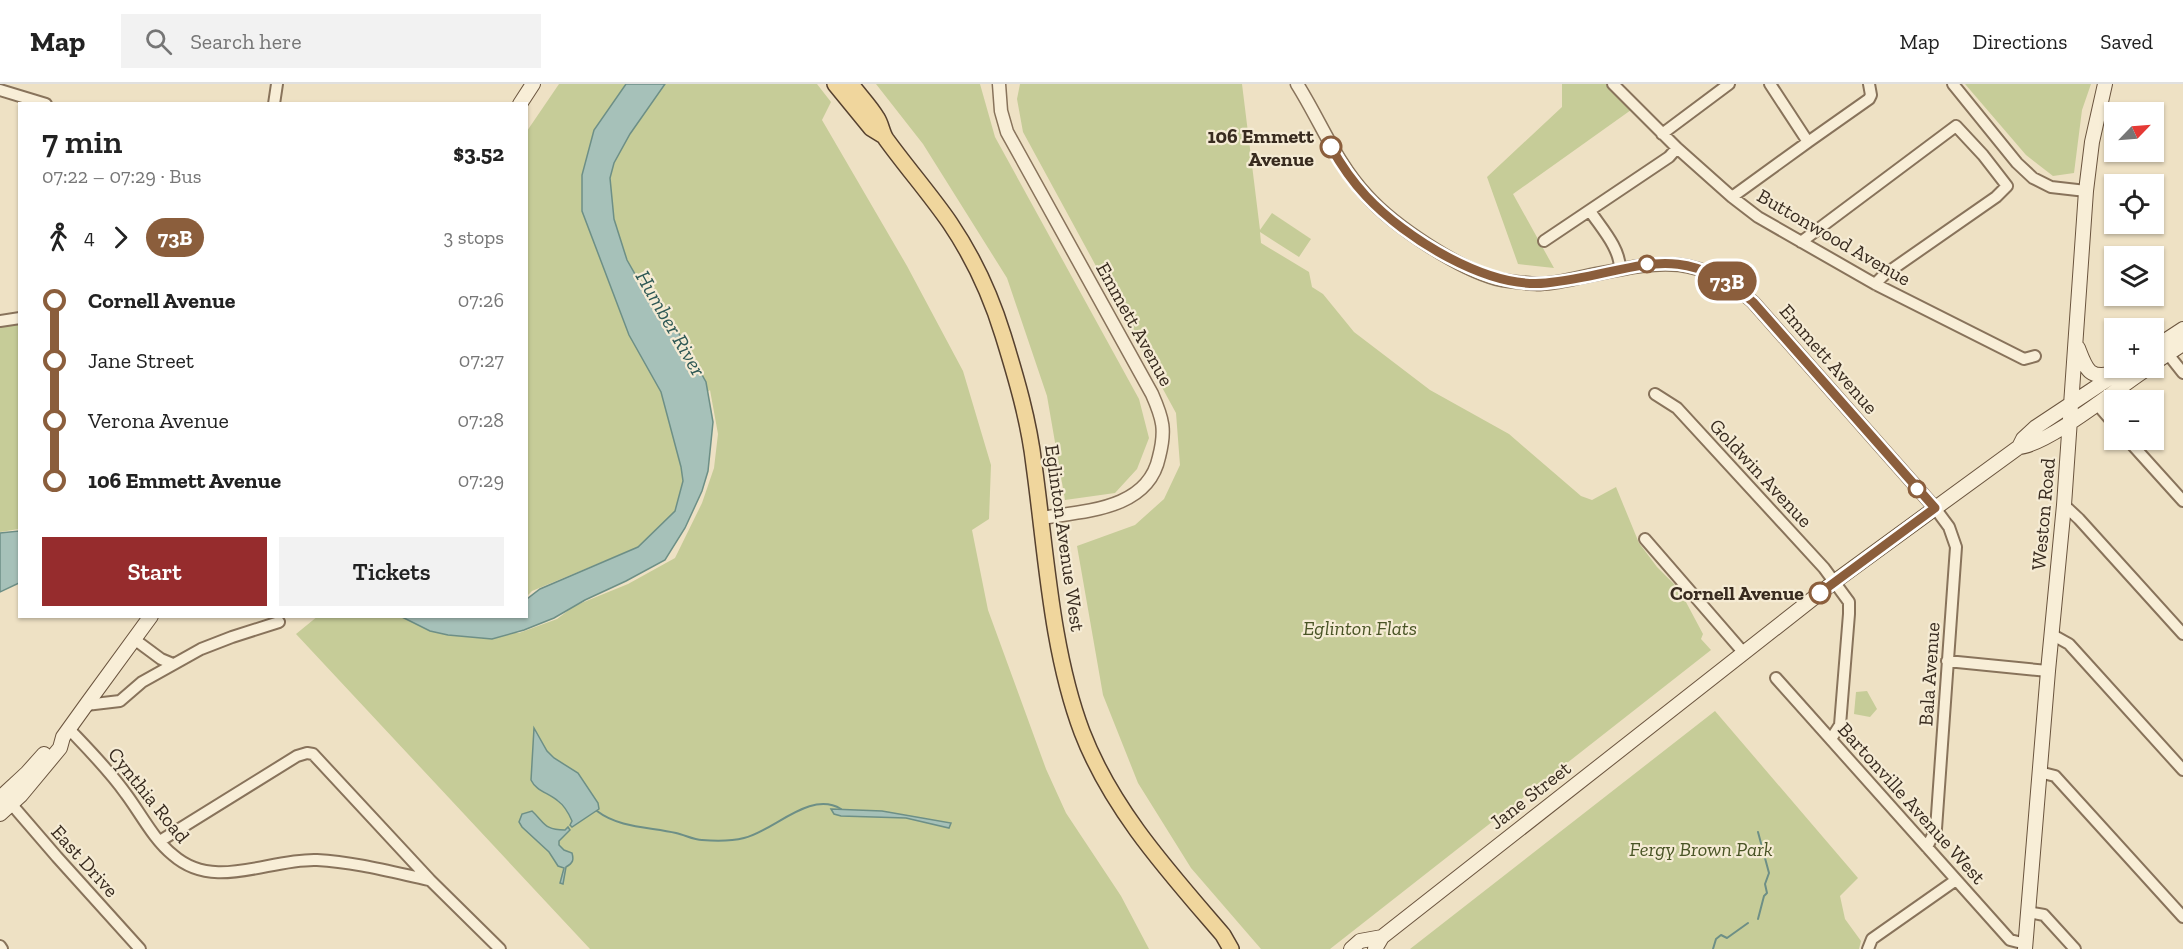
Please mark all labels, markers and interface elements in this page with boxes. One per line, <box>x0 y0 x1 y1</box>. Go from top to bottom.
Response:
search box <box>121 14 541 68</box>
text: Map <box>30 25 85 58</box>
icon: search <box>142 25 175 58</box>
text: Search here <box>190 28 302 55</box>
text: Map <box>1900 29 1940 54</box>
text: Directions <box>1973 29 2067 54</box>
text: Saved <box>2100 29 2153 54</box>
north arrow <box>2104 102 2164 162</box>
map controls <box>2104 102 2164 450</box>
text: 7 min <box>42 122 122 161</box>
place label: 106 Emmett Avenue <box>1207 124 1315 171</box>
marker: 106 Emmett Avenue <box>1320 136 1342 158</box>
text: $3.52 <box>453 140 504 167</box>
text: 07:22 – 07:29 · Bus <box>42 164 201 188</box>
button: locate <box>2104 174 2164 234</box>
street label: Buttonwood Avenue <box>1753 183 1915 291</box>
icon: walk <box>42 221 75 254</box>
icon: forward <box>104 221 137 254</box>
text: 4 <box>84 225 95 249</box>
text: 73B <box>158 225 192 250</box>
text: 3 stops <box>443 225 504 249</box>
button: layers <box>2104 246 2164 306</box>
unlabelled marker <box>1638 255 1656 273</box>
street label: Emmett Avenue <box>1091 258 1179 390</box>
line badge: 73B <box>1692 262 1762 300</box>
water label: Humber River <box>631 266 712 381</box>
text: 73B <box>1710 269 1744 294</box>
text: Cornell Avenue <box>88 287 236 314</box>
text: 07:26 <box>458 288 504 312</box>
street label: Emmett Avenue <box>1775 299 1883 419</box>
button: + <box>2104 318 2164 378</box>
text: Jane Street <box>88 347 194 374</box>
text: 07:27 <box>459 348 504 372</box>
button: − <box>2104 390 2164 450</box>
text: Verona Avenue <box>88 407 229 434</box>
text: 07:28 <box>458 408 504 432</box>
street label: Goldwin Avenue <box>1705 414 1817 532</box>
street label: Eglinton Avenue West <box>1040 443 1090 634</box>
street label: Weston Road <box>2026 457 2060 571</box>
text: 106 Emmett Avenue <box>88 467 281 494</box>
text: 07:29 <box>458 468 504 492</box>
unlabelled marker <box>1908 480 1926 498</box>
button: Start <box>42 537 267 606</box>
button: Tickets <box>279 537 504 606</box>
place label: Cornell Avenue <box>1670 581 1804 605</box>
marker: Cornell Avenue <box>1809 582 1831 604</box>
park label: Eglinton Flats <box>1303 616 1417 640</box>
street label: Bala Avenue <box>1913 621 1945 727</box>
street label: Bartonville Avenue West <box>1833 717 1991 889</box>
street label: Cynthia Road <box>103 742 195 848</box>
street label: Jane Street <box>1485 756 1576 834</box>
street label: East Drive <box>46 820 124 902</box>
park label: Fergy Brown Park <box>1629 837 1773 861</box>

